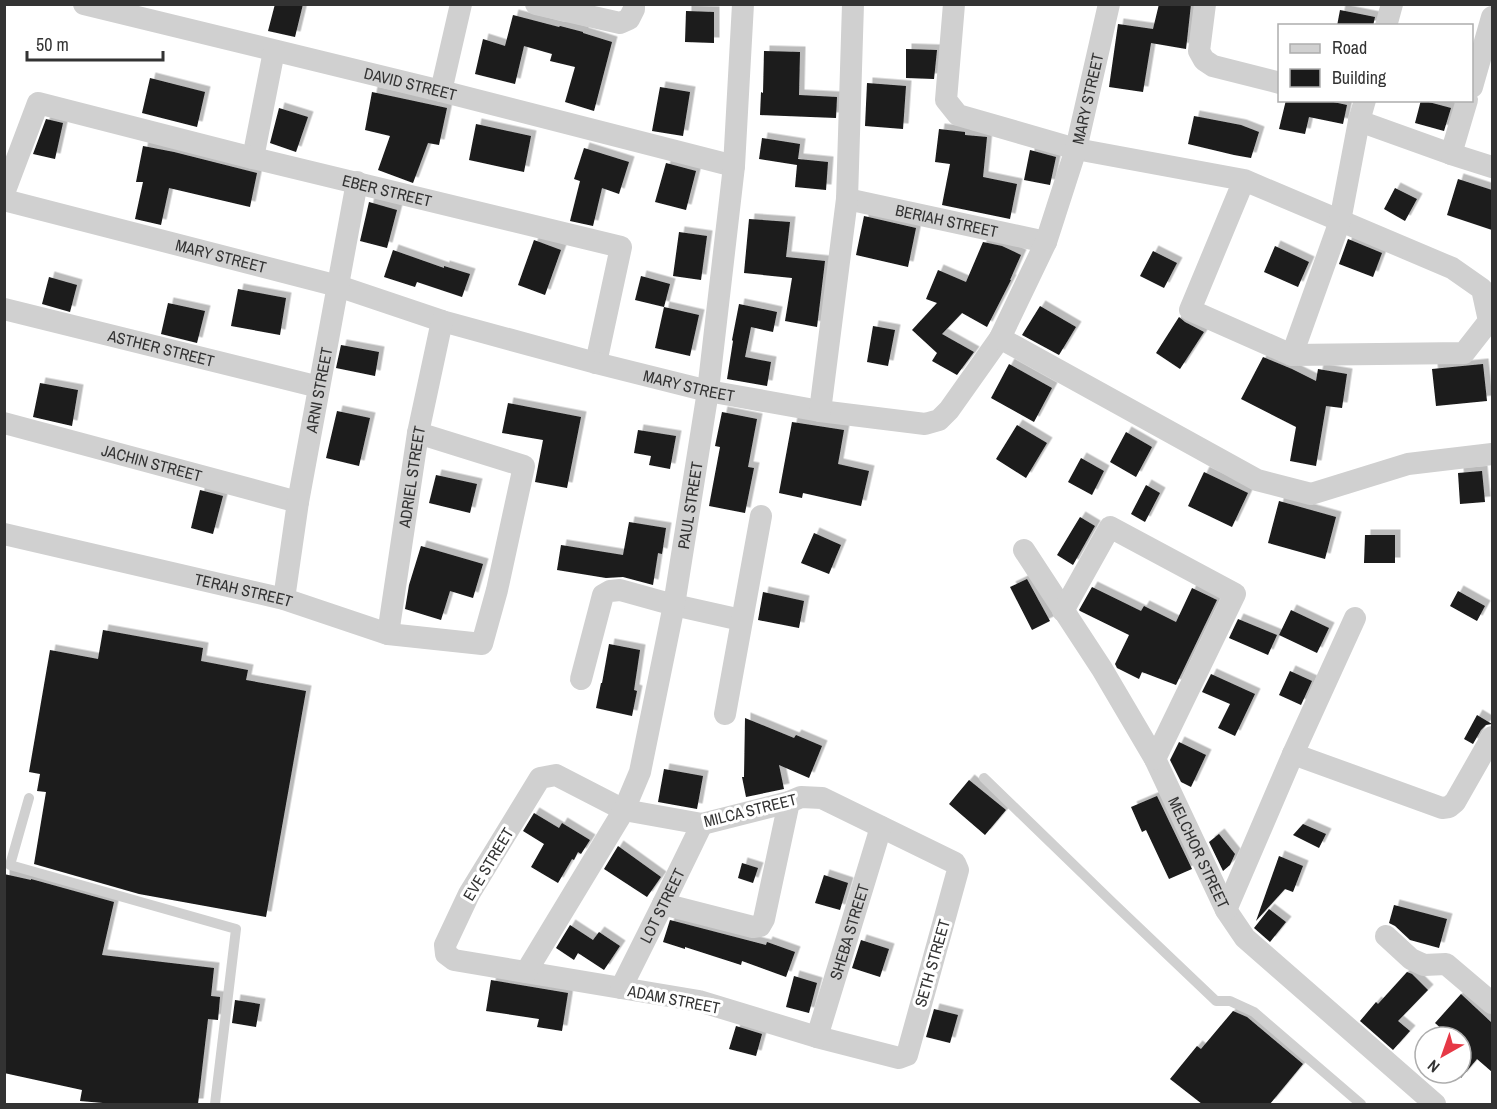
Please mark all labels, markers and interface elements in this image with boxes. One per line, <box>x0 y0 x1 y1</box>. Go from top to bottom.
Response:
scale bar <box>27 24 164 62</box>
legend <box>1278 24 1473 102</box>
text: 50 m <box>36 32 69 57</box>
text: Road <box>1332 35 1367 60</box>
street label: MARY STREET <box>1066 51 1108 146</box>
street label: DAVID STREET <box>362 62 459 106</box>
text: Building <box>1332 65 1387 90</box>
street label: EBER STREET <box>340 169 434 212</box>
street label: BERIAH STREET <box>893 199 1000 242</box>
street label: MARY STREET <box>173 234 269 278</box>
street label: ASTHER STREET <box>105 324 217 372</box>
street label: ARNI STREET <box>300 345 337 436</box>
street label: MARY STREET <box>641 364 736 407</box>
street label: ADRIEL STREET <box>393 424 430 530</box>
street label: JACHIN STREET <box>99 439 204 487</box>
street label: PAUL STREET <box>672 460 708 551</box>
street label: TERAH STREET <box>192 568 296 612</box>
street label: MILCA STREET <box>701 788 799 832</box>
street label: MELCHOR STREET <box>1163 793 1235 912</box>
street label: EVE STREET <box>458 823 518 905</box>
street label: LOT STREET <box>634 865 690 947</box>
street label: SHEBA STREET <box>824 881 874 982</box>
street label: SETH STREET <box>909 917 955 1009</box>
street label: ADAM STREET <box>625 979 722 1019</box>
north arrow <box>1413 1025 1473 1085</box>
text: N <box>1423 1055 1444 1078</box>

